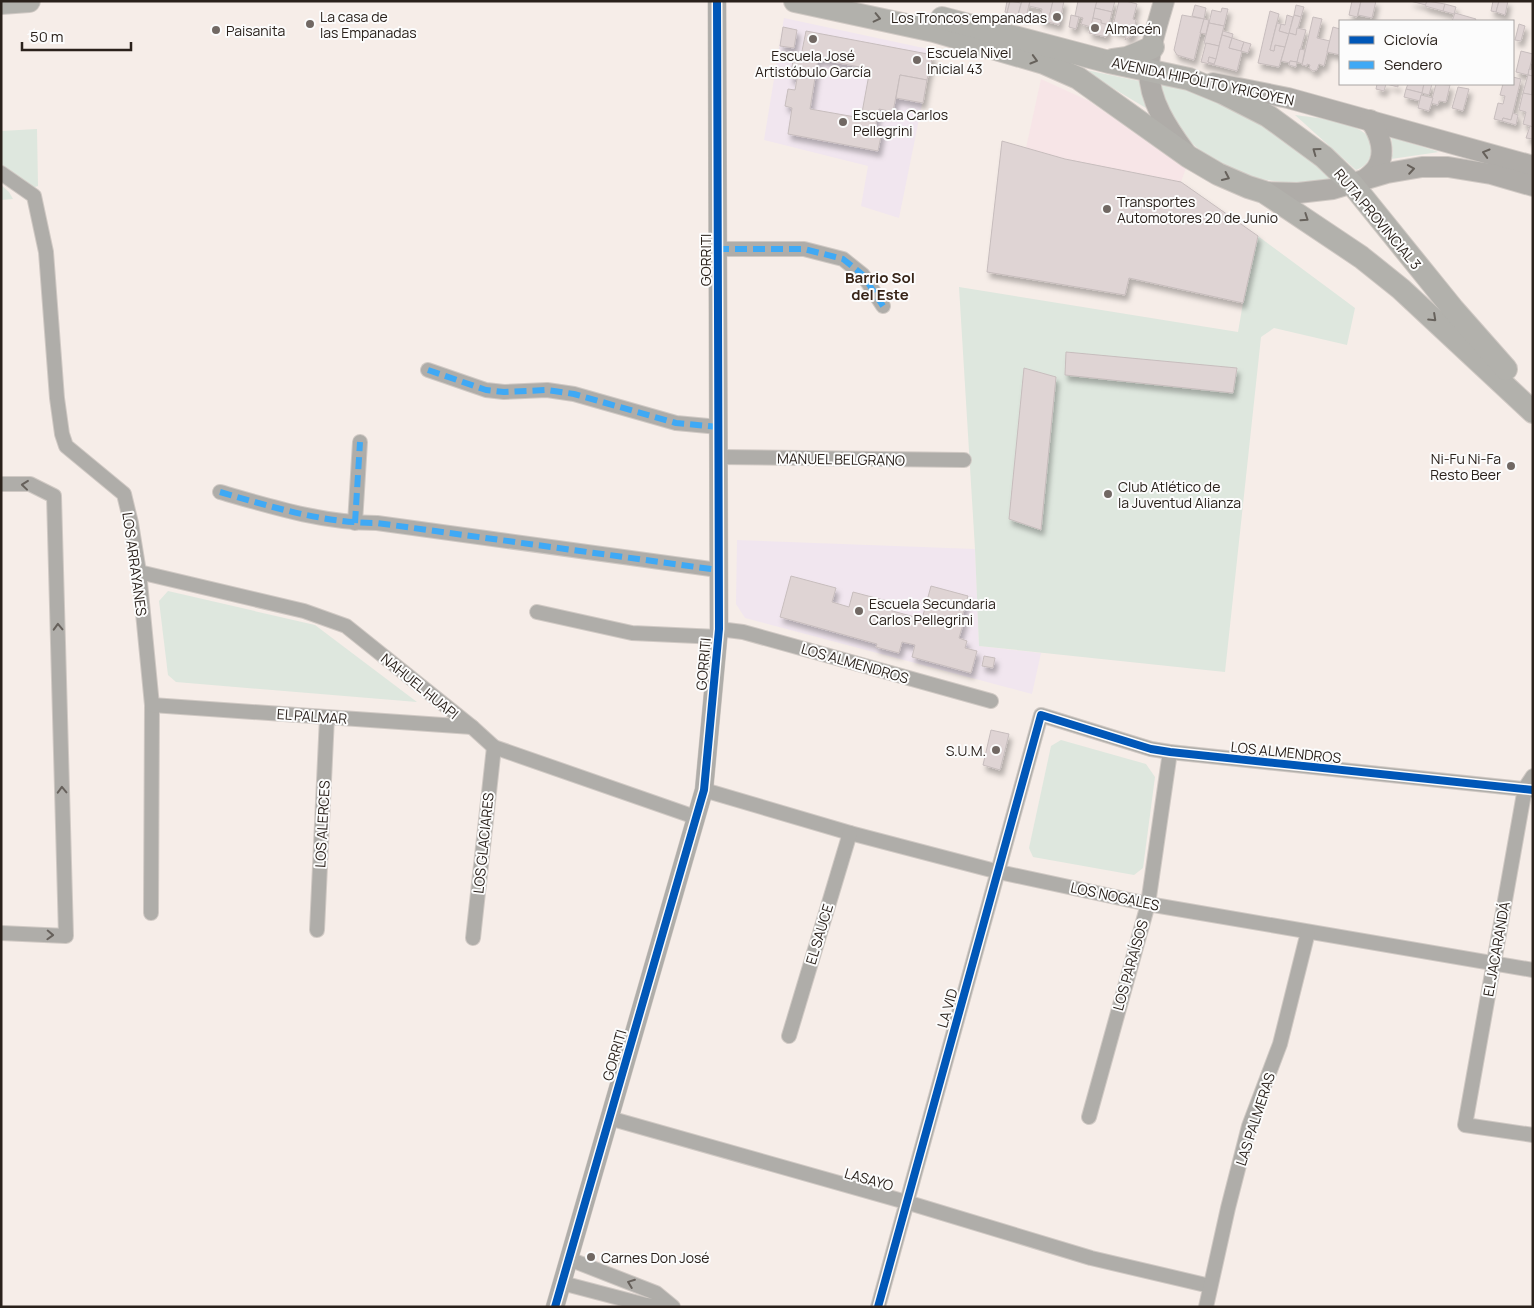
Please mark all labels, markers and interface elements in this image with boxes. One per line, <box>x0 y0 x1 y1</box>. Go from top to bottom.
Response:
place label: La casa de las Empanadas <box>320 7 417 42</box>
place label: Los Troncos empanadas <box>891 8 1047 27</box>
marker: Los Troncos empanadas <box>1051 11 1063 23</box>
one-way arrow <box>872 12 881 23</box>
marker: La casa de las Empanadas <box>304 18 316 30</box>
place label: Almacén <box>1105 19 1161 38</box>
scale bar <box>22 20 131 52</box>
legend <box>1339 20 1514 85</box>
place label: Paisanita <box>226 21 285 40</box>
marker: Almacén <box>1089 22 1101 34</box>
marker: Paisanita <box>210 24 222 36</box>
text: 50 m <box>30 26 64 47</box>
text: Ciclovía <box>1384 29 1438 50</box>
marker: Escuela José Artistóbulo García <box>807 33 819 45</box>
place label: Escuela Nivel Inicial 43 <box>927 43 1012 78</box>
place label: Escuela José Artistóbulo García <box>755 46 871 81</box>
street label: AVENIDA HIPÓLITO YRIGOYEN <box>1110 52 1296 110</box>
marker: Escuela Nivel Inicial 43 <box>911 54 923 66</box>
one-way arrow <box>1029 54 1038 64</box>
text: Sendero <box>1384 54 1443 75</box>
place label: Escuela Carlos Pellegrini <box>853 105 948 140</box>
marker: Escuela Carlos Pellegrini <box>837 116 849 128</box>
one-way arrow <box>1312 148 1322 157</box>
one-way arrow <box>1482 148 1490 158</box>
one-way arrow <box>1408 164 1416 175</box>
street label: RUTA PROVINCIAL 3 <box>1330 165 1426 273</box>
one-way arrow <box>1220 171 1229 181</box>
place label: Transportes Automotores 20 de Junio <box>1117 192 1278 227</box>
marker: Transportes Automotores 20 de Junio <box>1101 203 1113 215</box>
one-way arrow <box>1299 212 1308 222</box>
street label: GORRITI <box>696 234 715 286</box>
district label: Barrio Sol del Este <box>845 267 915 305</box>
one-way arrow <box>1427 312 1436 321</box>
street label: MANUEL BELGRANO <box>777 448 905 470</box>
place label: Ni-Fu Ni-Fa Resto Beer <box>1430 449 1501 484</box>
marker: Ni-Fu Ni-Fa Resto Beer <box>1505 460 1517 472</box>
place label: Club Atlético de la Juventud Alianza <box>1118 477 1241 512</box>
one-way arrow <box>21 480 29 491</box>
marker: Club Atlético de la Juventud Alianza <box>1102 488 1114 500</box>
street label: LOS ARRAYANES <box>118 511 152 617</box>
place label: Escuela Secundaria Carlos Pellegrini <box>869 594 996 629</box>
marker: Escuela Secundaria Carlos Pellegrini <box>853 605 865 617</box>
one-way arrow <box>52 623 63 631</box>
street label: GORRITI <box>691 637 715 691</box>
street label: LOS ALMENDROS <box>799 639 911 687</box>
street label: NAHUEL HUAPI <box>377 649 463 723</box>
street label: EL PALMAR <box>276 704 348 728</box>
street label: LOS ALMENDROS <box>1230 737 1342 767</box>
place label: S.U.M. <box>946 741 986 760</box>
marker: S.U.M. <box>990 744 1002 756</box>
street label: LOS ALERCES <box>310 780 334 868</box>
one-way arrow <box>57 785 67 793</box>
street label: LOS GLACIARES <box>468 791 498 894</box>
street label: LOS NOGALES <box>1069 877 1161 915</box>
street label: EL JACARANDÁ <box>1478 900 1514 998</box>
street label: EL SAUCE <box>801 901 837 967</box>
street label: LOS PARAÍSOS <box>1108 917 1152 1013</box>
one-way arrow <box>46 930 54 941</box>
street label: LA VID <box>932 986 962 1030</box>
street label: GORRITI <box>598 1027 630 1083</box>
street label: LAS PALMERAS <box>1231 1070 1279 1168</box>
street label: LASAYO <box>842 1163 896 1195</box>
place label: Carnes Don José <box>601 1248 709 1267</box>
marker: Carnes Don José <box>585 1251 597 1263</box>
one-way arrow <box>627 1279 636 1289</box>

